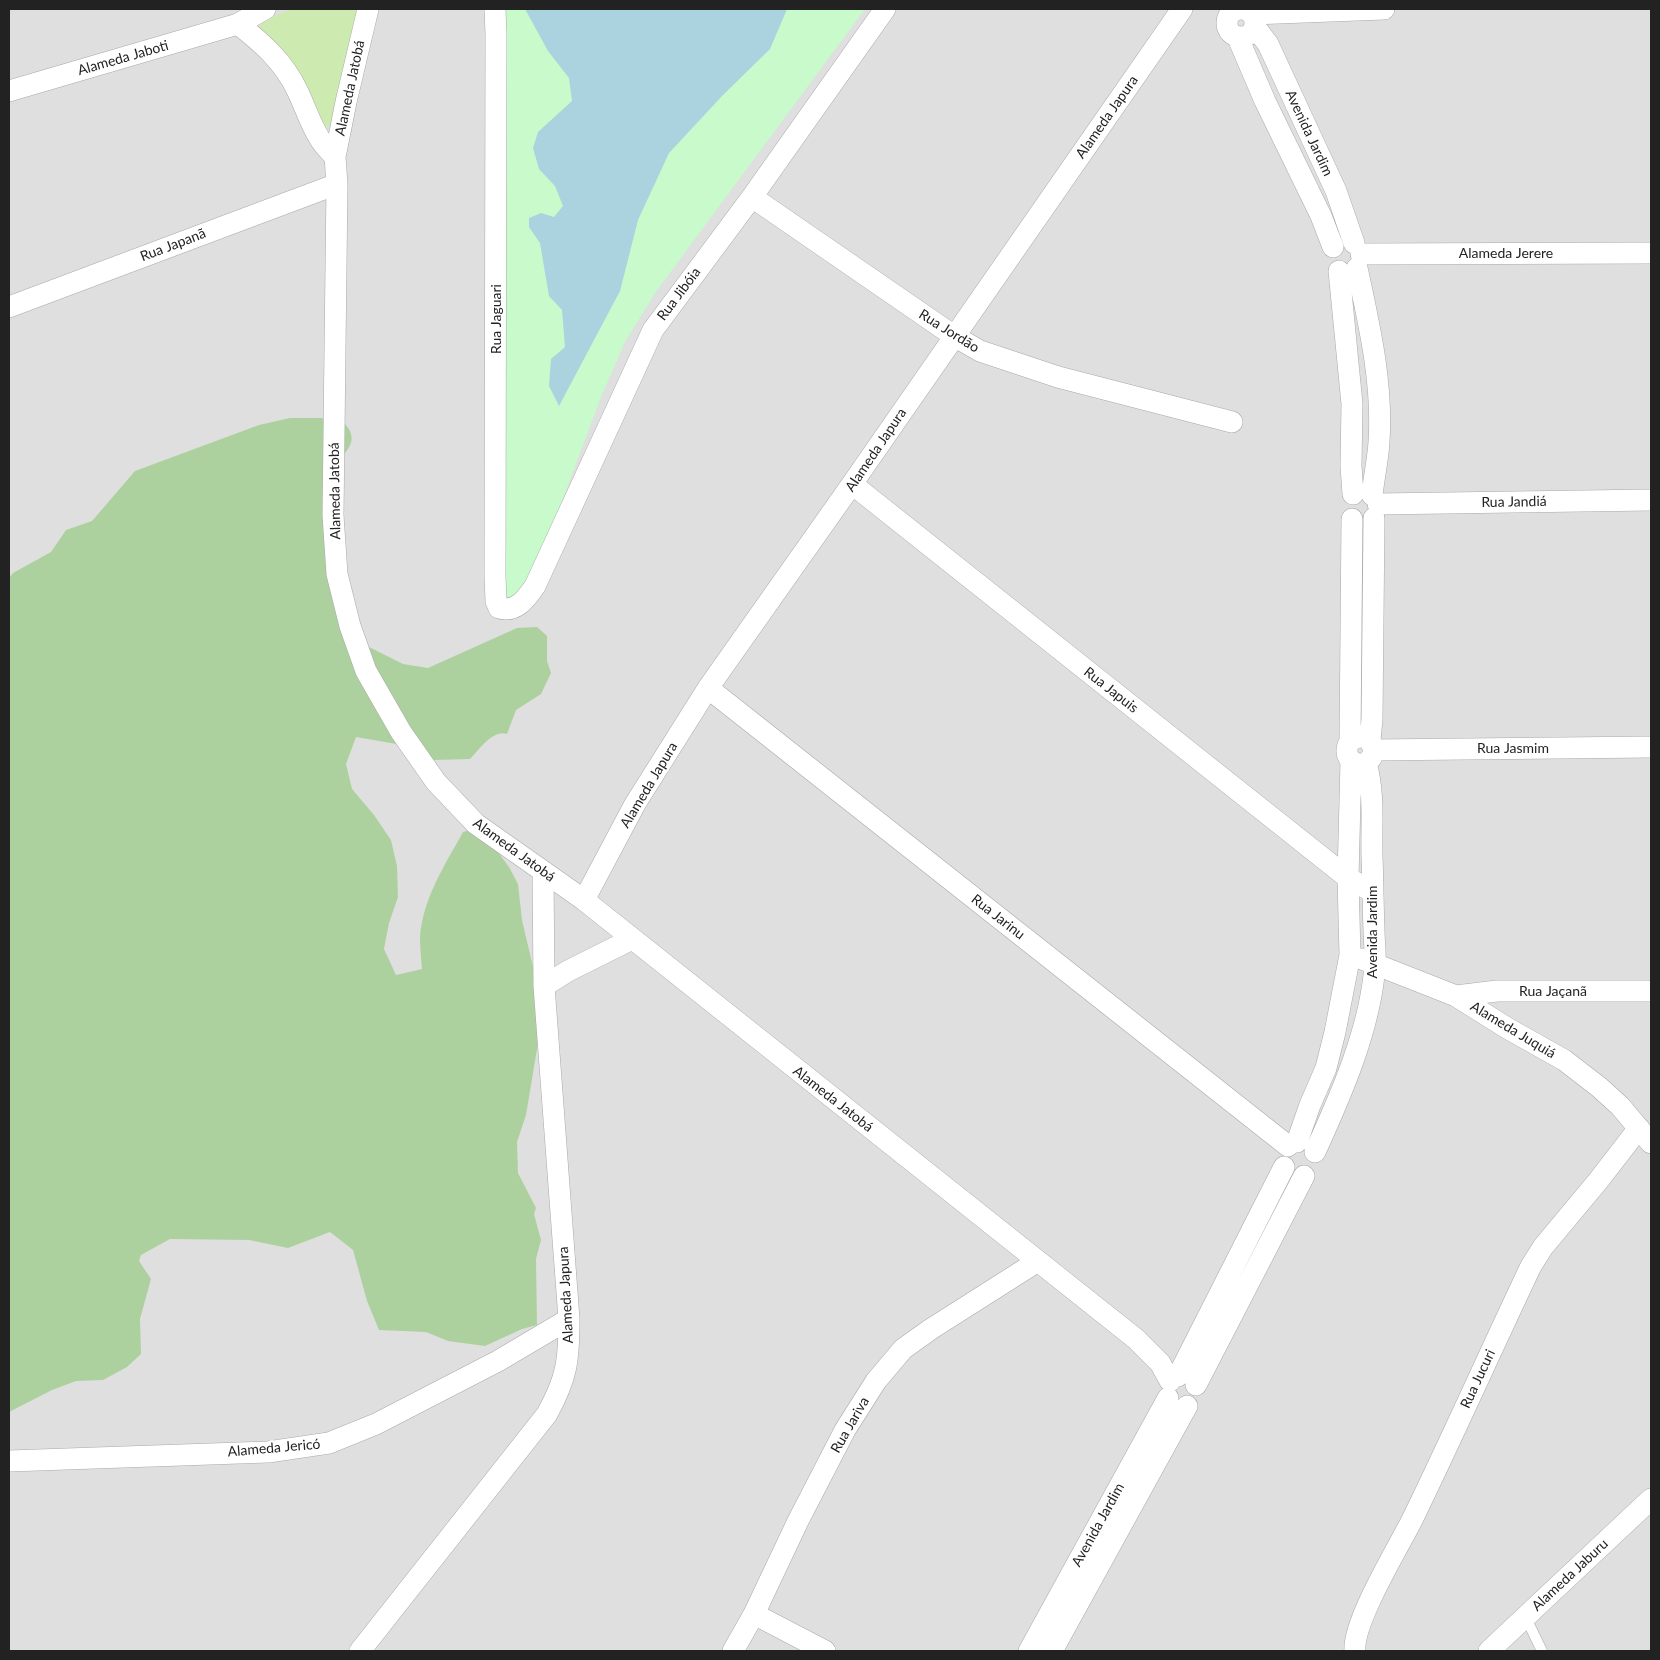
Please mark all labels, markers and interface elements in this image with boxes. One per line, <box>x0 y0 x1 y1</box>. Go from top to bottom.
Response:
street label: Alameda Jaboti <box>76 37 170 79</box>
street label: Alameda Jatobá <box>332 39 368 137</box>
street label: Alameda Japura <box>1072 72 1142 162</box>
street label: Avenida Jardim <box>1282 87 1336 179</box>
street label: Rua Japanã <box>138 225 208 265</box>
street label: Alameda Jerere <box>1459 245 1553 261</box>
street label: Rua Jibóia <box>654 264 704 324</box>
street label: Rua Jaguari <box>488 284 504 354</box>
street label: Rua Jordão <box>916 306 982 356</box>
street label: Alameda Japura <box>842 405 910 495</box>
street label: Alameda Jatobá <box>326 442 344 540</box>
street label: Rua Jandiá <box>1481 493 1547 511</box>
street label: Rua Japuis <box>1080 664 1142 716</box>
street label: Alameda Japura <box>617 739 681 831</box>
street label: Rua Jasmim <box>1477 740 1549 756</box>
street label: Alameda Jatobá <box>470 815 558 885</box>
street label: Avenida Jardim <box>1364 885 1380 979</box>
street label: Rua Jarinu <box>968 891 1028 943</box>
street label: Rua Jaçanã <box>1519 983 1587 999</box>
street label: Alameda Juquiá <box>1467 998 1559 1062</box>
street label: Alameda Jatobá <box>790 1062 876 1136</box>
street label: Alameda Japura <box>555 1246 577 1344</box>
street label: Rua Jucuri <box>1457 1347 1499 1411</box>
street label: Rua Jariva <box>827 1394 873 1456</box>
street label: Alameda Jericó <box>227 1436 321 1460</box>
street label: Avenida Jardim <box>1068 1480 1128 1570</box>
street label: Alameda Jaburu <box>1528 1535 1612 1615</box>

